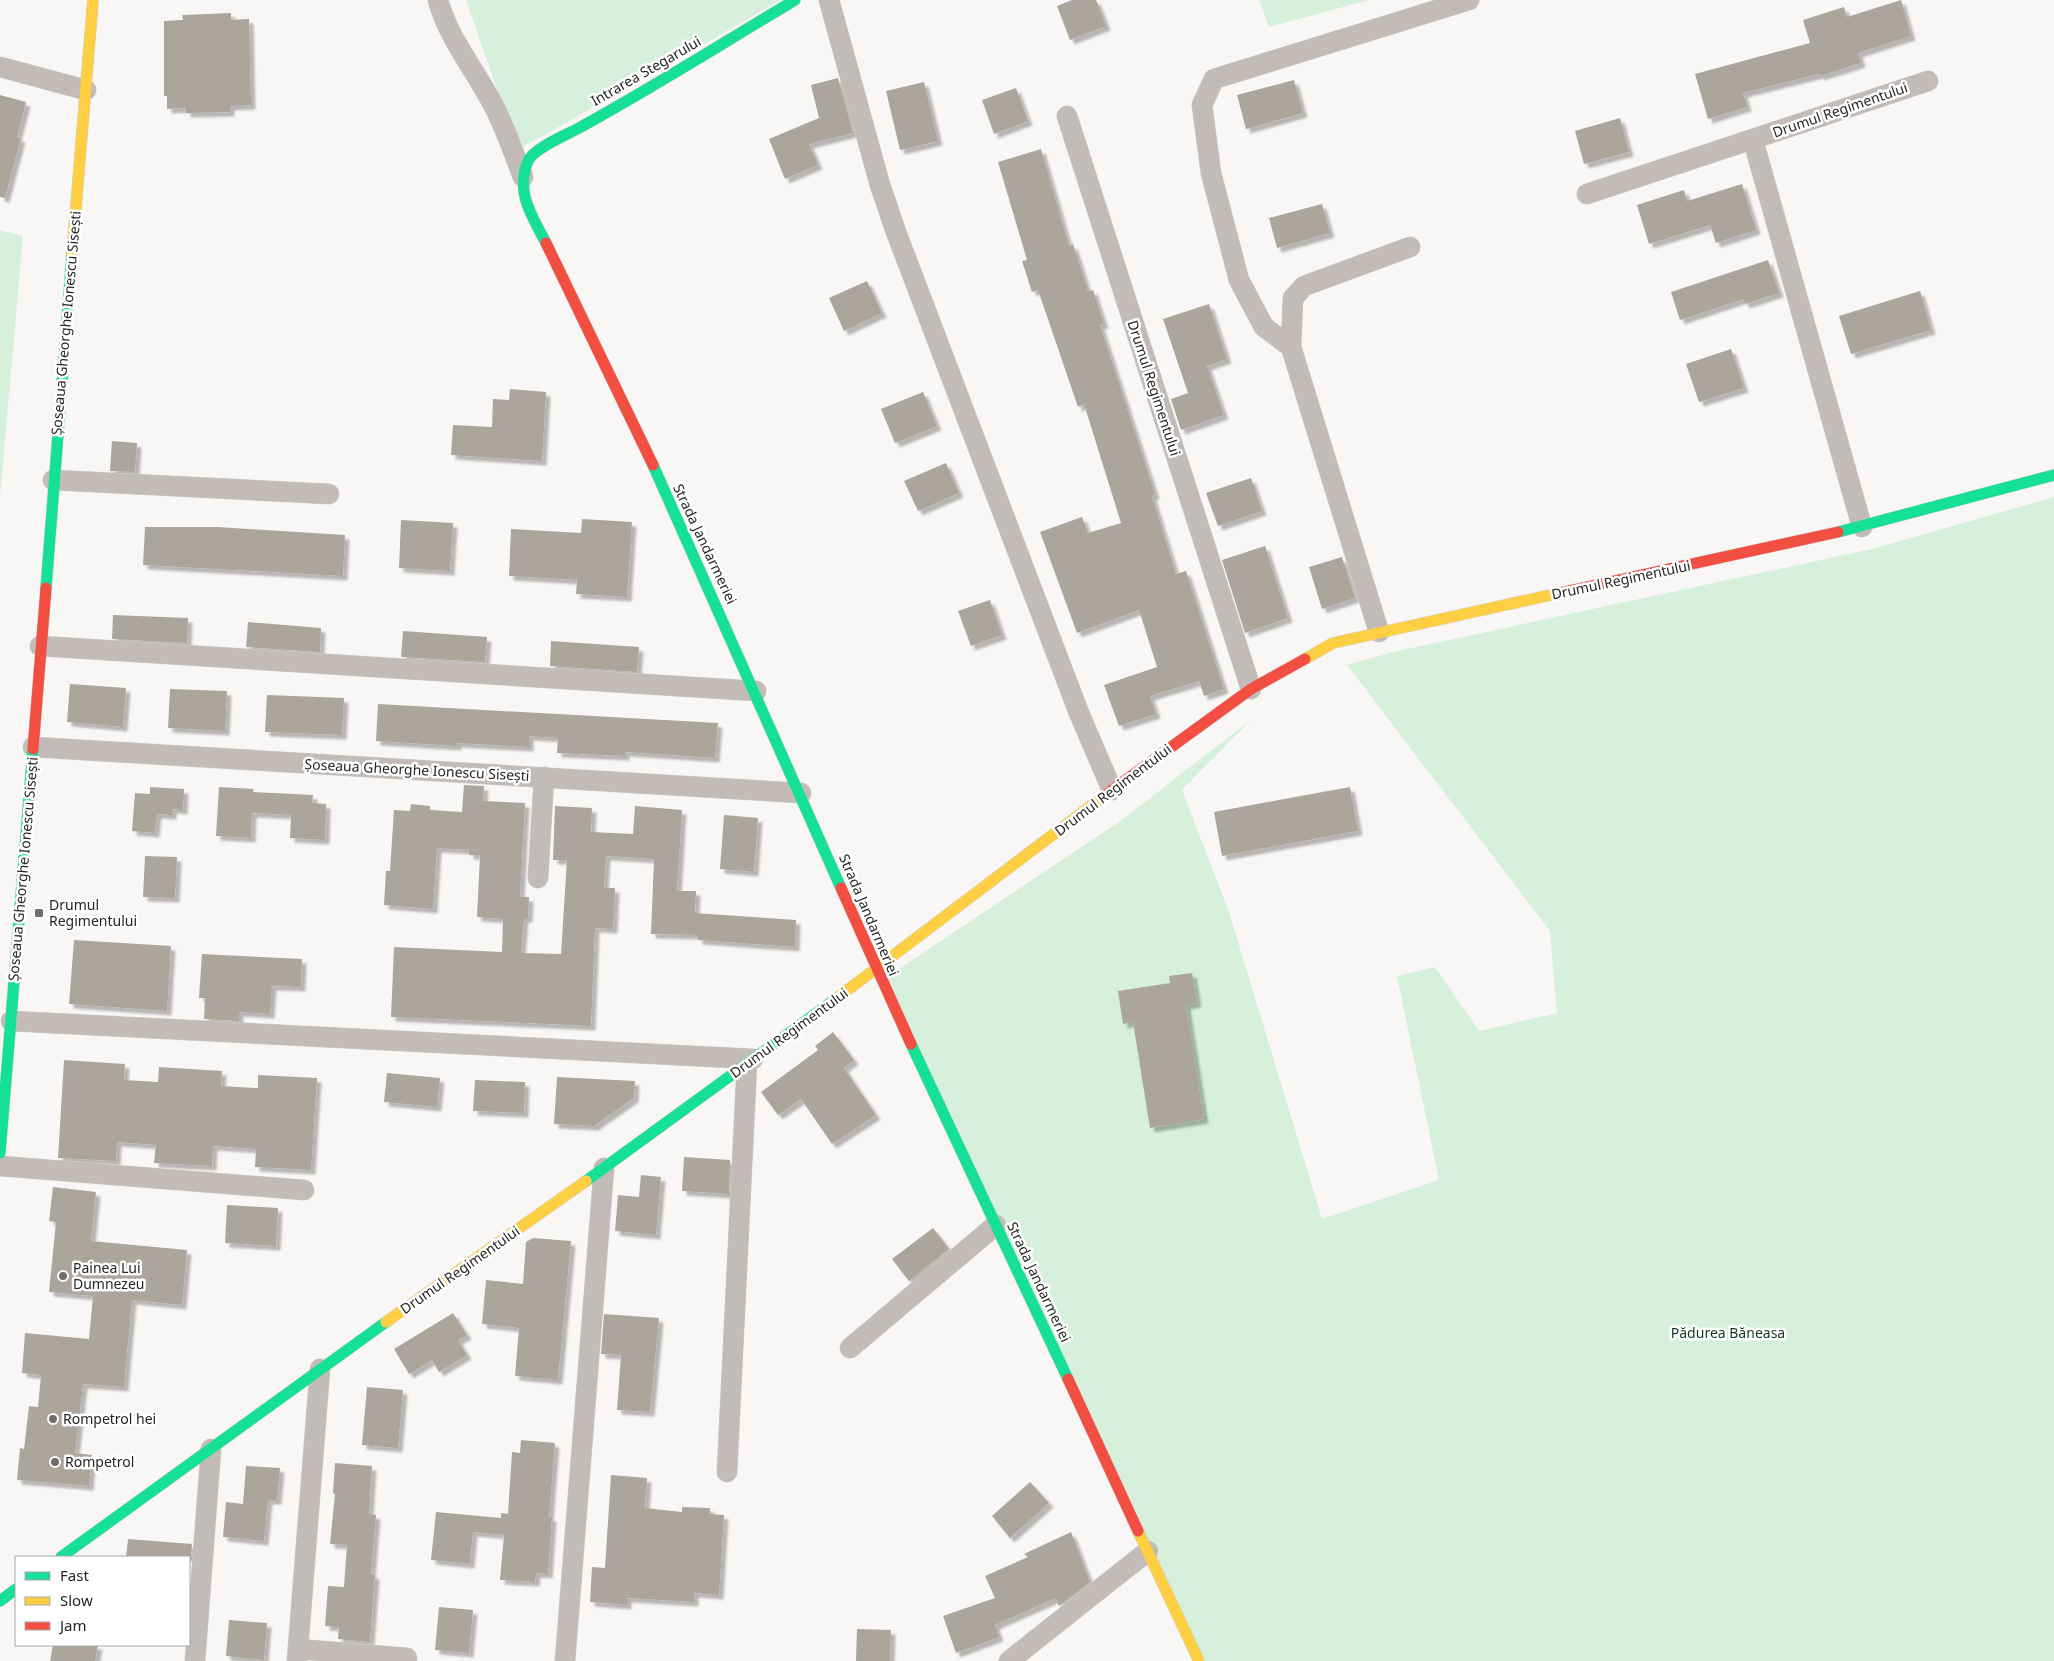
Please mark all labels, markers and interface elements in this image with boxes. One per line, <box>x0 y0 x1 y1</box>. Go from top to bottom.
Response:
street label: Intrarea Stegarului <box>587 31 704 110</box>
street label: Drumul Regimentului <box>1770 77 1910 142</box>
street label: Șoseaua Gheorghe Ionescu Sisești <box>46 210 85 436</box>
street label: Drumul Regimentului <box>1124 318 1185 458</box>
street label: Strada Jandarmeriei <box>669 481 742 607</box>
street label: Drumul Regimentului <box>1550 555 1692 604</box>
street label: Drumul Regimentului <box>1050 739 1175 840</box>
street label: Șoseaua Gheorghe Ionescu Sisești <box>304 754 530 785</box>
street label: Șoseaua Gheorghe Ionescu Sisești <box>3 756 42 982</box>
street label: Strada Jandarmeriei <box>835 851 904 979</box>
place label: Drumul Regimentului <box>49 895 137 930</box>
marker: Drumul Regimentului <box>33 907 45 919</box>
street label: Drumul Regimentului <box>726 983 852 1082</box>
street label: Strada Jandarmeriei <box>1003 1219 1076 1345</box>
street label: Drumul Regimentului <box>396 1221 523 1318</box>
place label: Painea Lui Dumnezeu <box>73 1258 145 1293</box>
marker: Painea Lui Dumnezeu <box>57 1270 69 1282</box>
park label: Pădurea Băneasa <box>1671 1323 1785 1342</box>
place label: Rompetrol hei <box>63 1409 156 1428</box>
marker: Rompetrol hei <box>47 1413 59 1425</box>
place label: Rompetrol <box>65 1452 134 1471</box>
marker: Rompetrol <box>49 1456 61 1468</box>
legend <box>15 1556 190 1646</box>
text: Fast <box>60 1565 89 1585</box>
text: Slow <box>60 1590 93 1610</box>
text: Jam <box>58 1615 87 1635</box>

